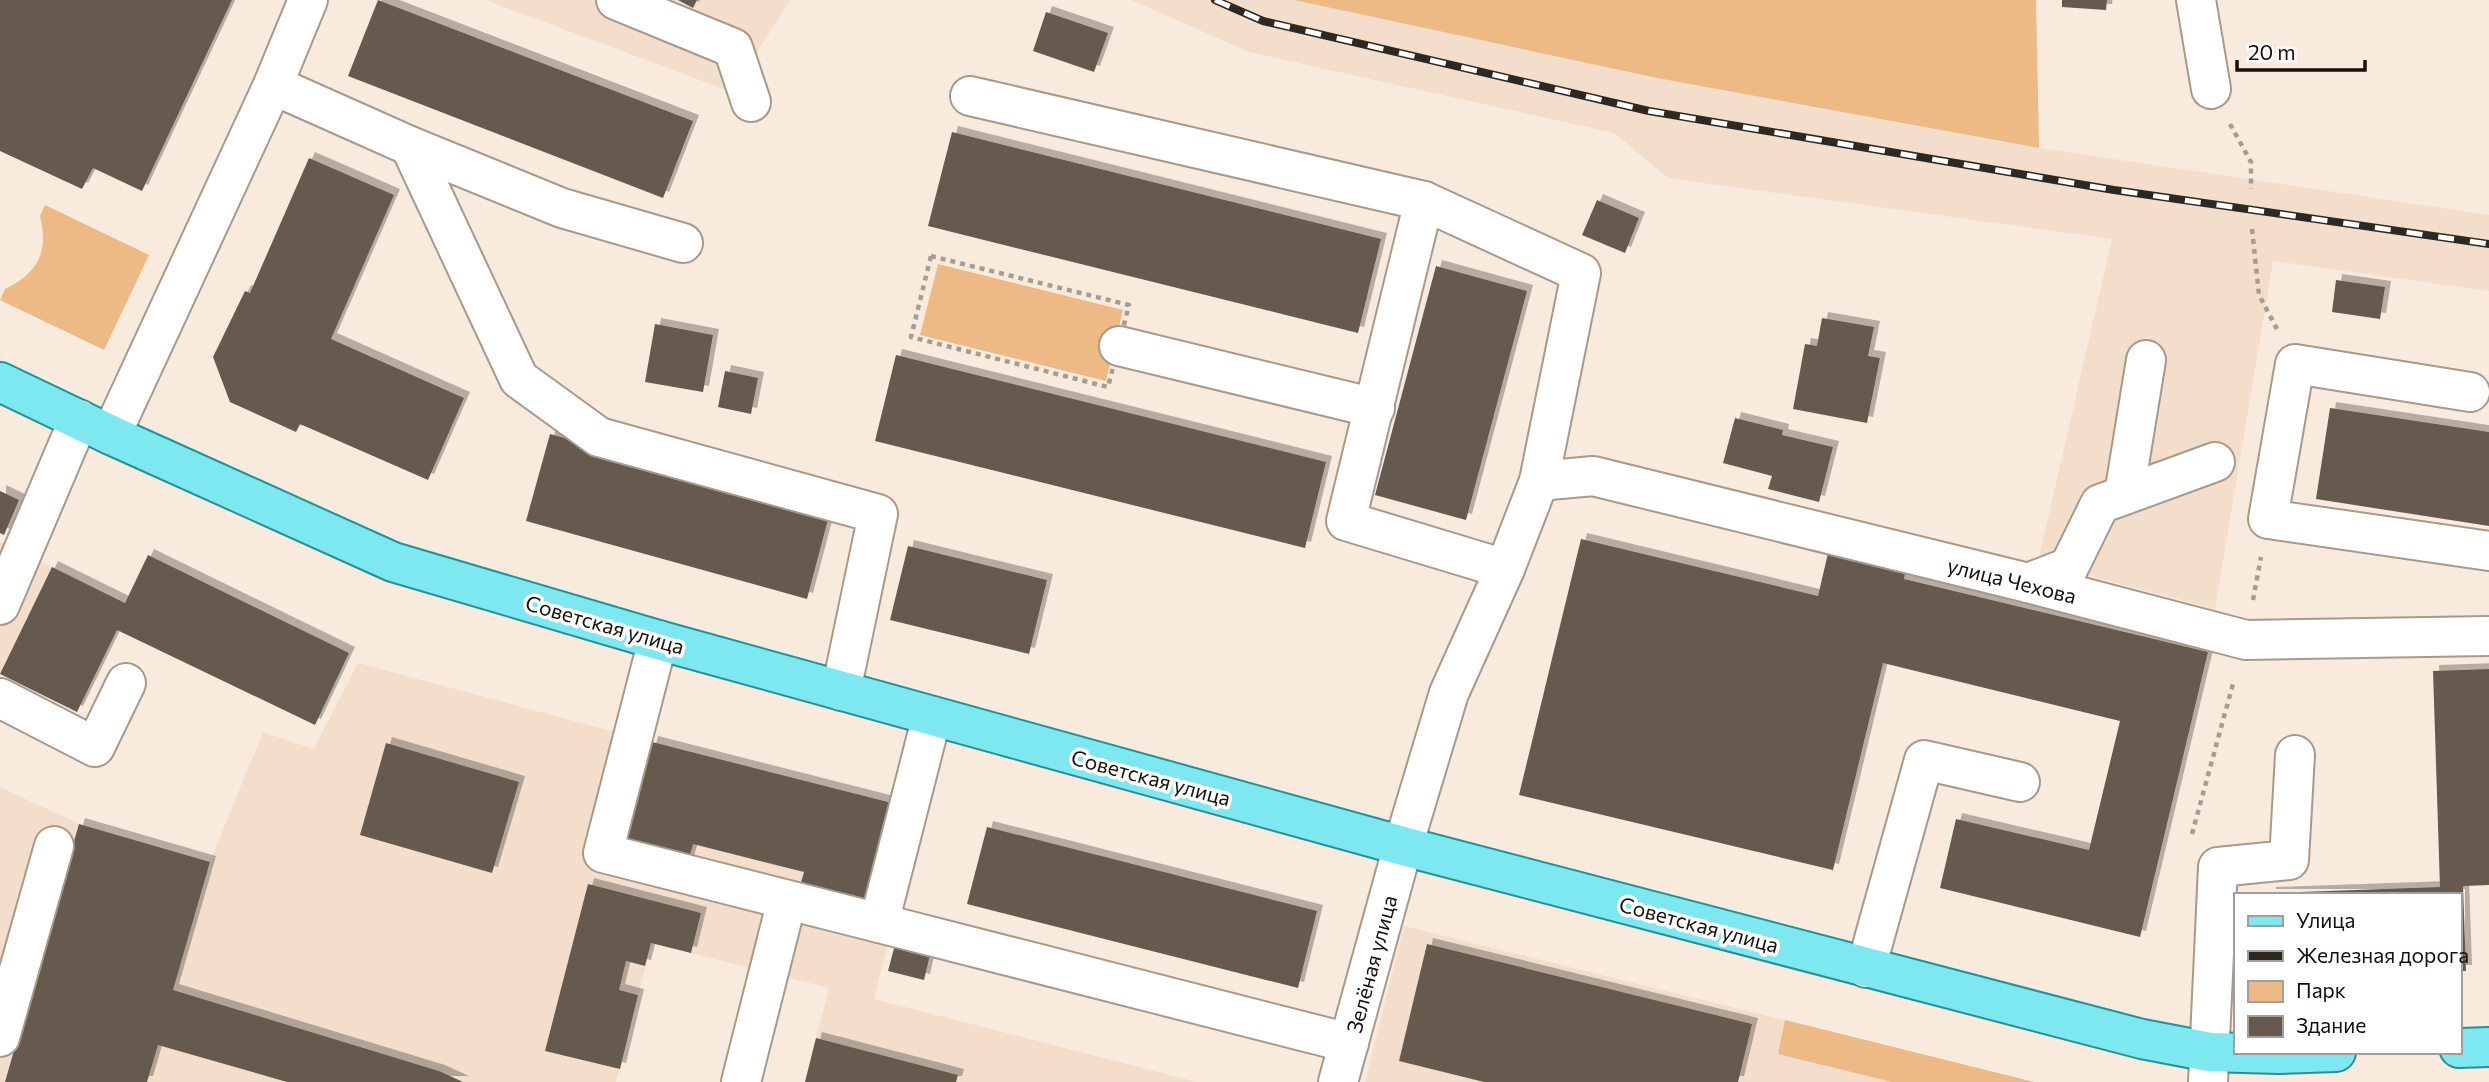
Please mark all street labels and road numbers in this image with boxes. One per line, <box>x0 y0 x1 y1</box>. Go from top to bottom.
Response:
street label: улица Чехова <box>1945 552 2079 608</box>
street label: Советская улица <box>523 589 687 659</box>
street label: Советская улица <box>1069 744 1233 810</box>
street label: Советская улица <box>1617 891 1781 957</box>
street label: Зелёная улица <box>1341 892 1401 1036</box>

